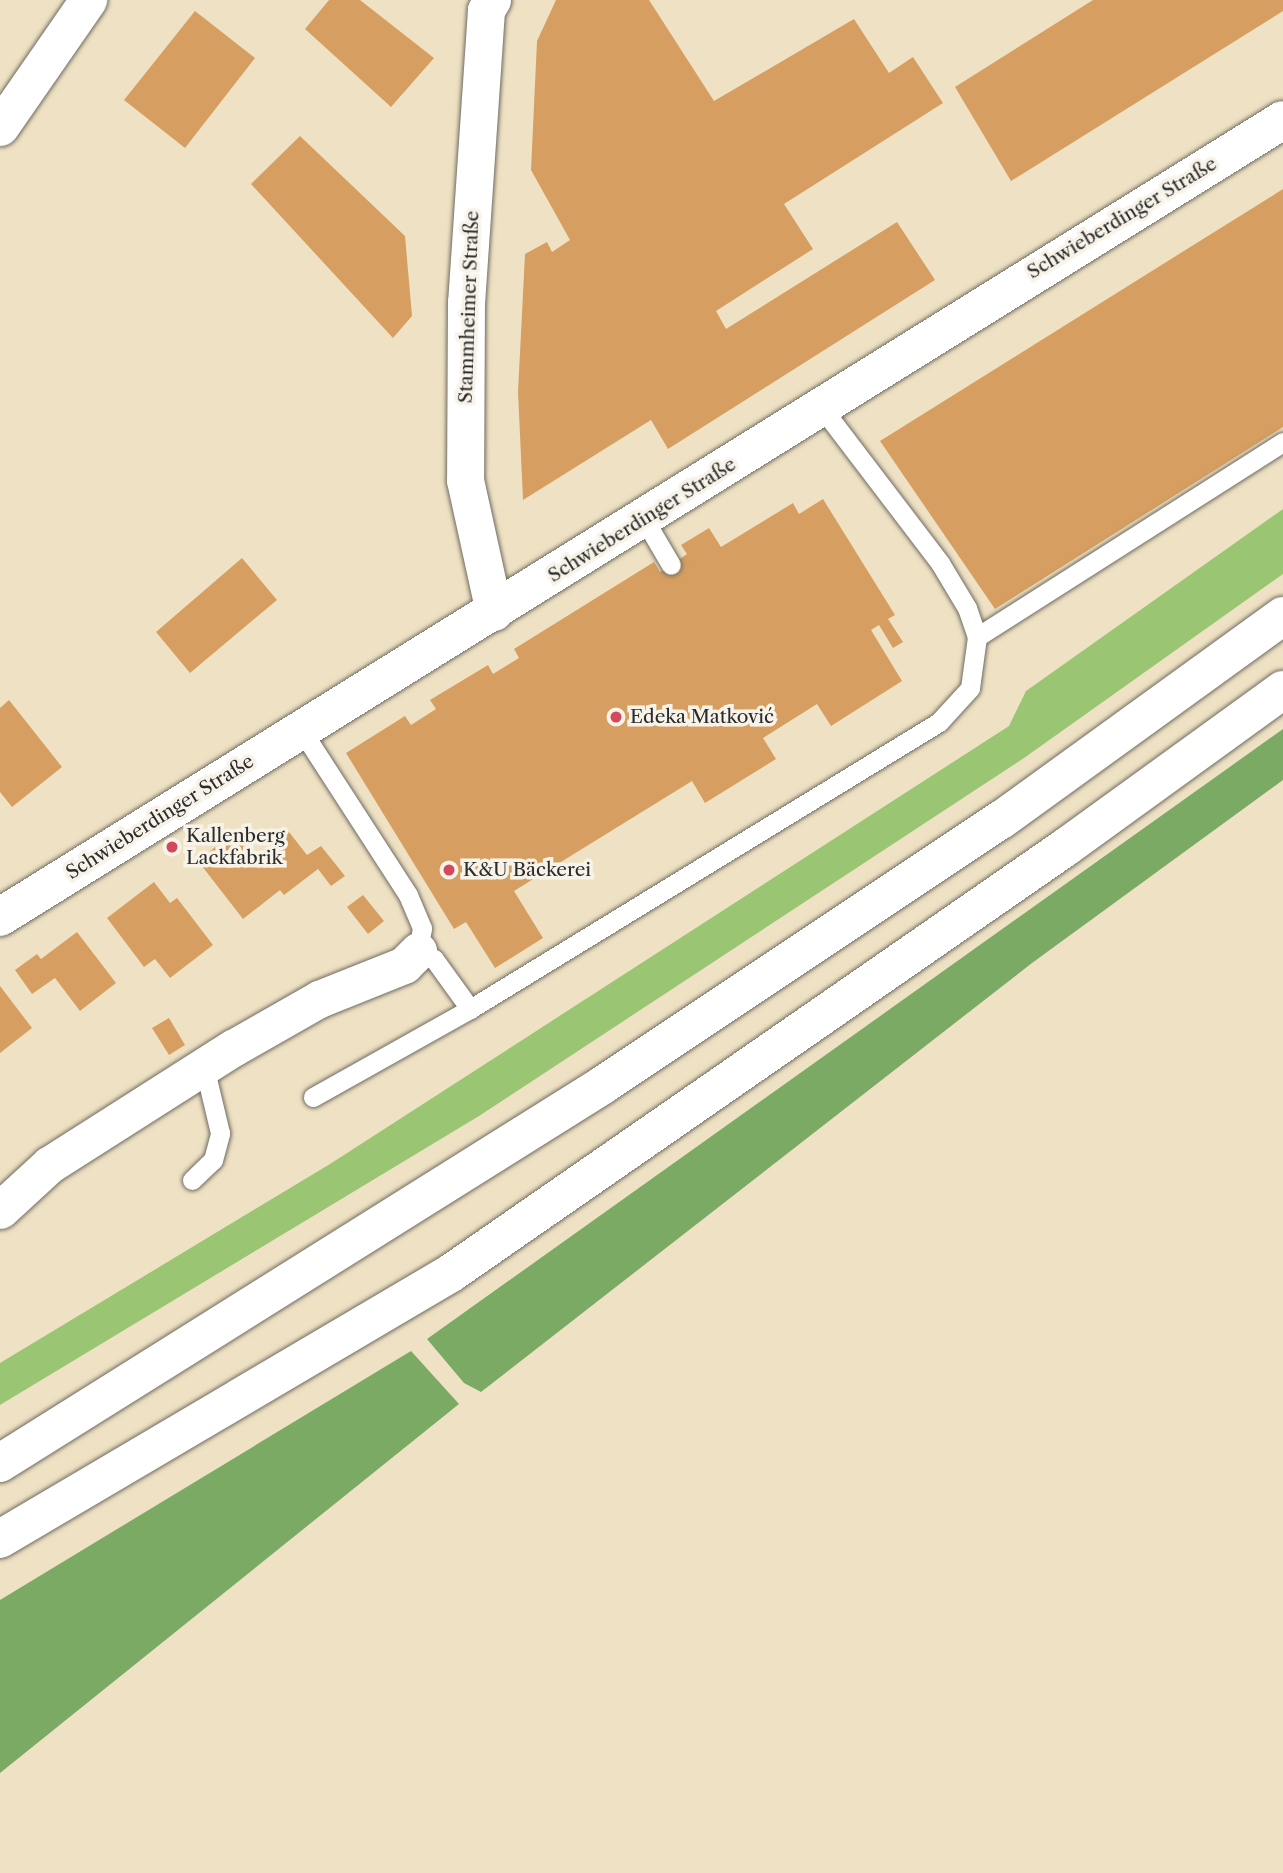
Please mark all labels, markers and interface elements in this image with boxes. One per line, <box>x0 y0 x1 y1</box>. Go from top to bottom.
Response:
street label: Schwieberdinger Straße <box>1023 152 1221 284</box>
street label: Stammheimer Straße <box>454 210 484 404</box>
street label: Schwieberdinger Straße <box>544 453 740 587</box>
place label: Edeka Matković <box>630 706 774 728</box>
marker: Edeka Matković <box>608 709 624 725</box>
street label: Schwieberdinger Straße <box>62 750 258 884</box>
place label: Kallenberg Lackfabrik <box>186 825 285 869</box>
marker: Kallenberg Lackfabrik <box>164 839 180 855</box>
place label: K&U Bäckerei <box>463 859 591 881</box>
marker: K&U Bäckerei <box>441 862 457 878</box>

